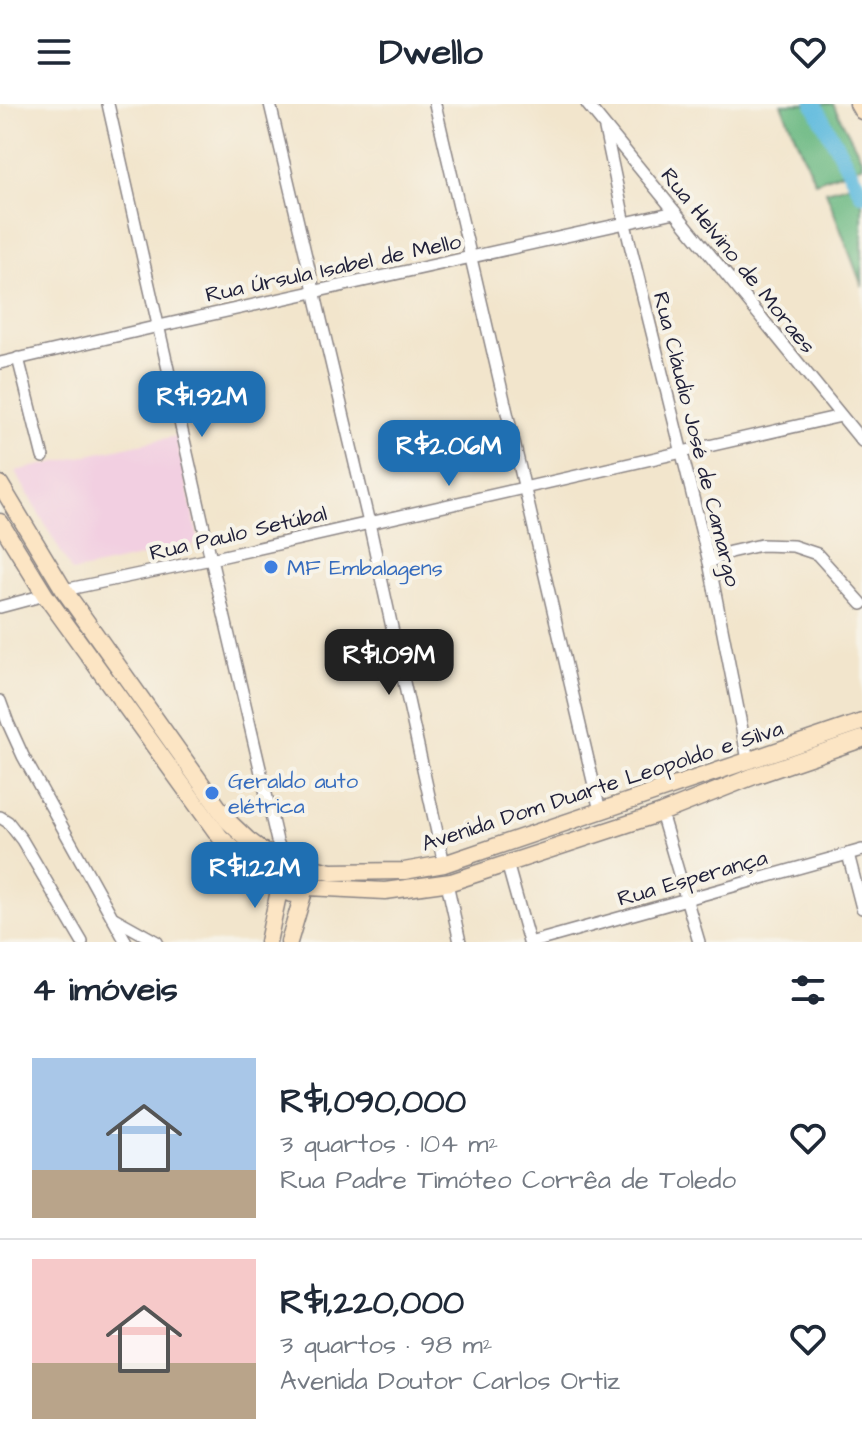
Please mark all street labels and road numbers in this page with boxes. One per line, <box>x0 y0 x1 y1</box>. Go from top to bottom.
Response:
street label: Rua Helvino de Moraes <box>653 161 823 361</box>
street label: Rua Úrsula Isabel de Mello <box>203 226 465 311</box>
street label: Rua Cláudio José de Camargo <box>644 289 748 591</box>
street label: Rua Paulo Setúbal <box>147 498 330 569</box>
street label: Avenida Dom Duarte Leopoldo e Silva <box>418 713 787 860</box>
street label: Rua Esperança <box>614 842 771 915</box>

